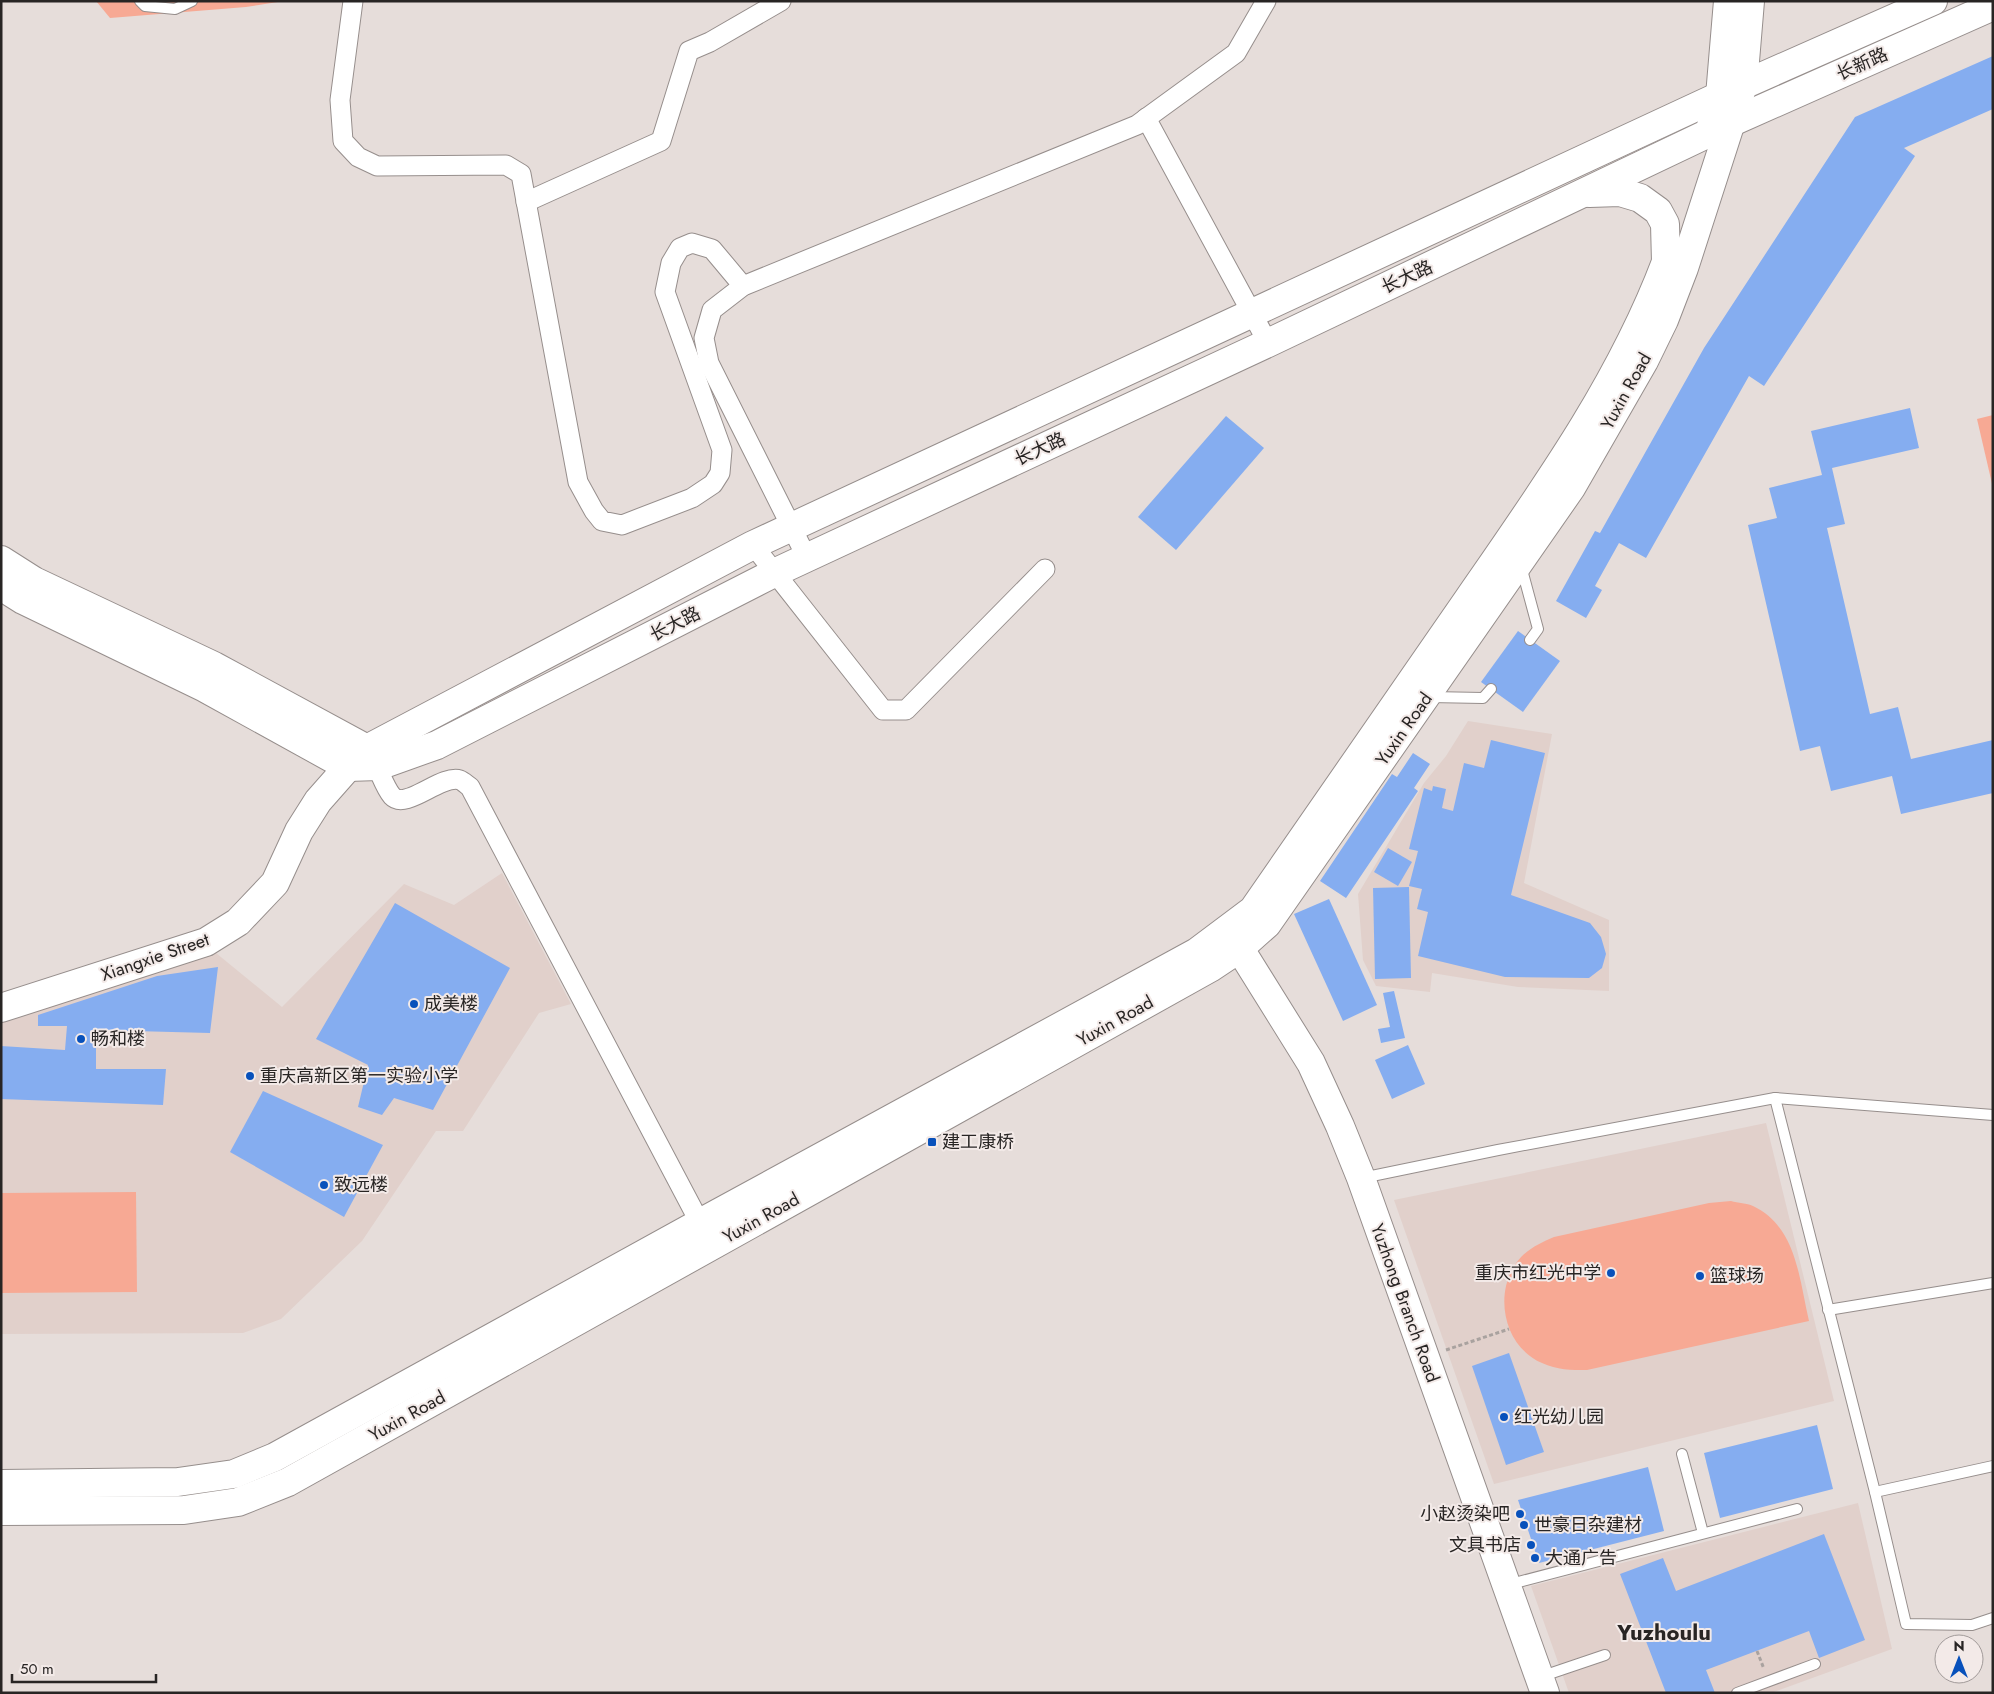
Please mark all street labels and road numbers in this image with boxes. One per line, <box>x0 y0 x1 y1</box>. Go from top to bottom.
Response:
street label: 长新路 <box>1832 41 1892 87</box>
street label: 长大路 <box>1377 254 1437 300</box>
street label: Yuxin Road <box>1594 348 1658 434</box>
street label: 长大路 <box>1010 426 1070 472</box>
street label: 长大路 <box>645 600 705 648</box>
street label: Yuxin Road <box>1369 687 1439 771</box>
street label: Xiangxie Street <box>97 926 213 988</box>
street label: Yuxin Road <box>1072 989 1158 1053</box>
street label: Yuxin Road <box>718 1186 804 1250</box>
street label: Yuzhong Branch Road <box>1364 1220 1446 1386</box>
street label: Yuxin Road <box>364 1384 450 1448</box>

